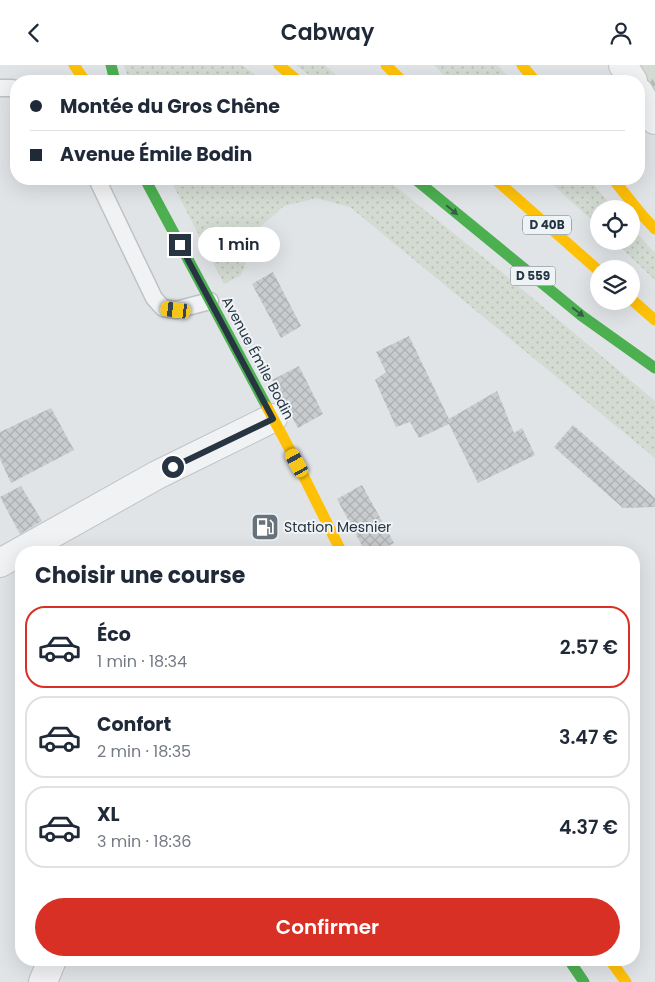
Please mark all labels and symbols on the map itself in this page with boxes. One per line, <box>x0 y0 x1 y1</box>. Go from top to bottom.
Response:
one-way arrow <box>446 204 458 215</box>
road number: D 40B <box>523 215 571 235</box>
callout: 1 min <box>198 227 280 263</box>
route end <box>169 234 191 256</box>
road number: D 559 <box>510 267 556 285</box>
street label: Avenue Émile Bodin <box>217 293 299 423</box>
car <box>160 301 191 319</box>
one-way arrow <box>571 307 584 318</box>
car <box>283 446 310 480</box>
route start <box>162 456 184 478</box>
fuel station icon: Station Mesnier <box>250 512 280 542</box>
place label: Station Mesnier <box>284 517 391 537</box>

